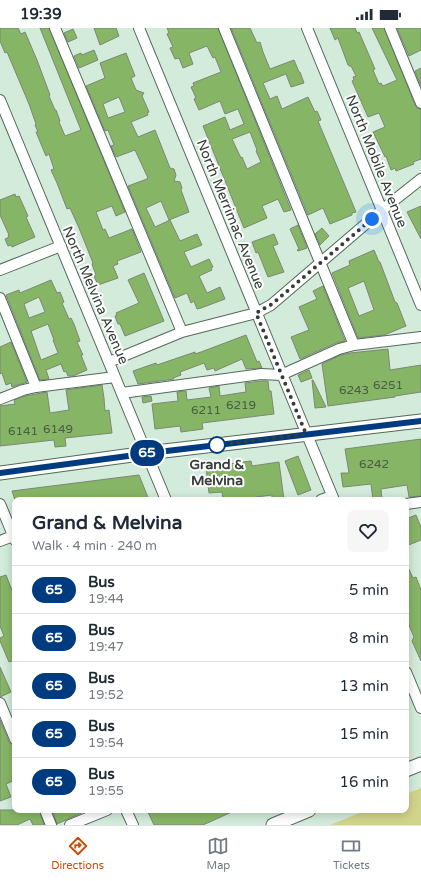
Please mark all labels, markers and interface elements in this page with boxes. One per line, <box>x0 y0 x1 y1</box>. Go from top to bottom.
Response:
text: 19:39 <box>20 5 62 23</box>
street label: North Mobile Avenue <box>342 92 411 230</box>
street label: North Merrimac Avenue <box>193 137 268 292</box>
your location <box>362 209 382 229</box>
street label: North Melvina Avenue <box>59 224 132 367</box>
house number: 6251 <box>373 378 403 392</box>
house number: 6243 <box>339 383 369 397</box>
house number: 6219 <box>226 398 256 412</box>
house number: 6211 <box>191 403 221 417</box>
house number: 6149 <box>43 422 73 436</box>
house number: 6141 <box>8 424 38 438</box>
marker: Grand & Melvina <box>208 436 226 454</box>
line badge: 65 <box>129 440 165 466</box>
text: 65 <box>138 444 156 461</box>
place label: Grand & Melvina <box>189 456 245 489</box>
house number: 6242 <box>359 457 389 471</box>
button: heart <box>347 510 389 552</box>
text: Grand & Melvina <box>32 512 182 534</box>
text: Walk · 4 min · 240 m <box>32 538 157 554</box>
text: Bus <box>88 573 115 591</box>
text: 65 <box>45 581 63 598</box>
text: 5 min <box>349 581 389 599</box>
text: 19:44 <box>88 591 124 607</box>
text: Bus <box>88 621 115 639</box>
text: 65 <box>45 629 63 646</box>
text: 8 min <box>349 629 389 647</box>
text: 19:47 <box>88 639 124 655</box>
text: Bus <box>88 669 115 687</box>
text: 65 <box>45 677 63 694</box>
text: 13 min <box>340 677 389 695</box>
text: 19:52 <box>88 687 124 703</box>
text: Bus <box>88 717 115 735</box>
text: 65 <box>45 725 63 742</box>
text: 15 min <box>340 725 389 743</box>
text: 19:54 <box>88 735 124 751</box>
text: Bus <box>88 765 115 783</box>
text: 65 <box>45 773 63 790</box>
text: 16 min <box>340 773 389 791</box>
text: 19:55 <box>88 783 124 799</box>
tab: Directions <box>51 835 104 872</box>
tab: Map <box>207 835 230 872</box>
tab: Tickets <box>333 835 370 872</box>

